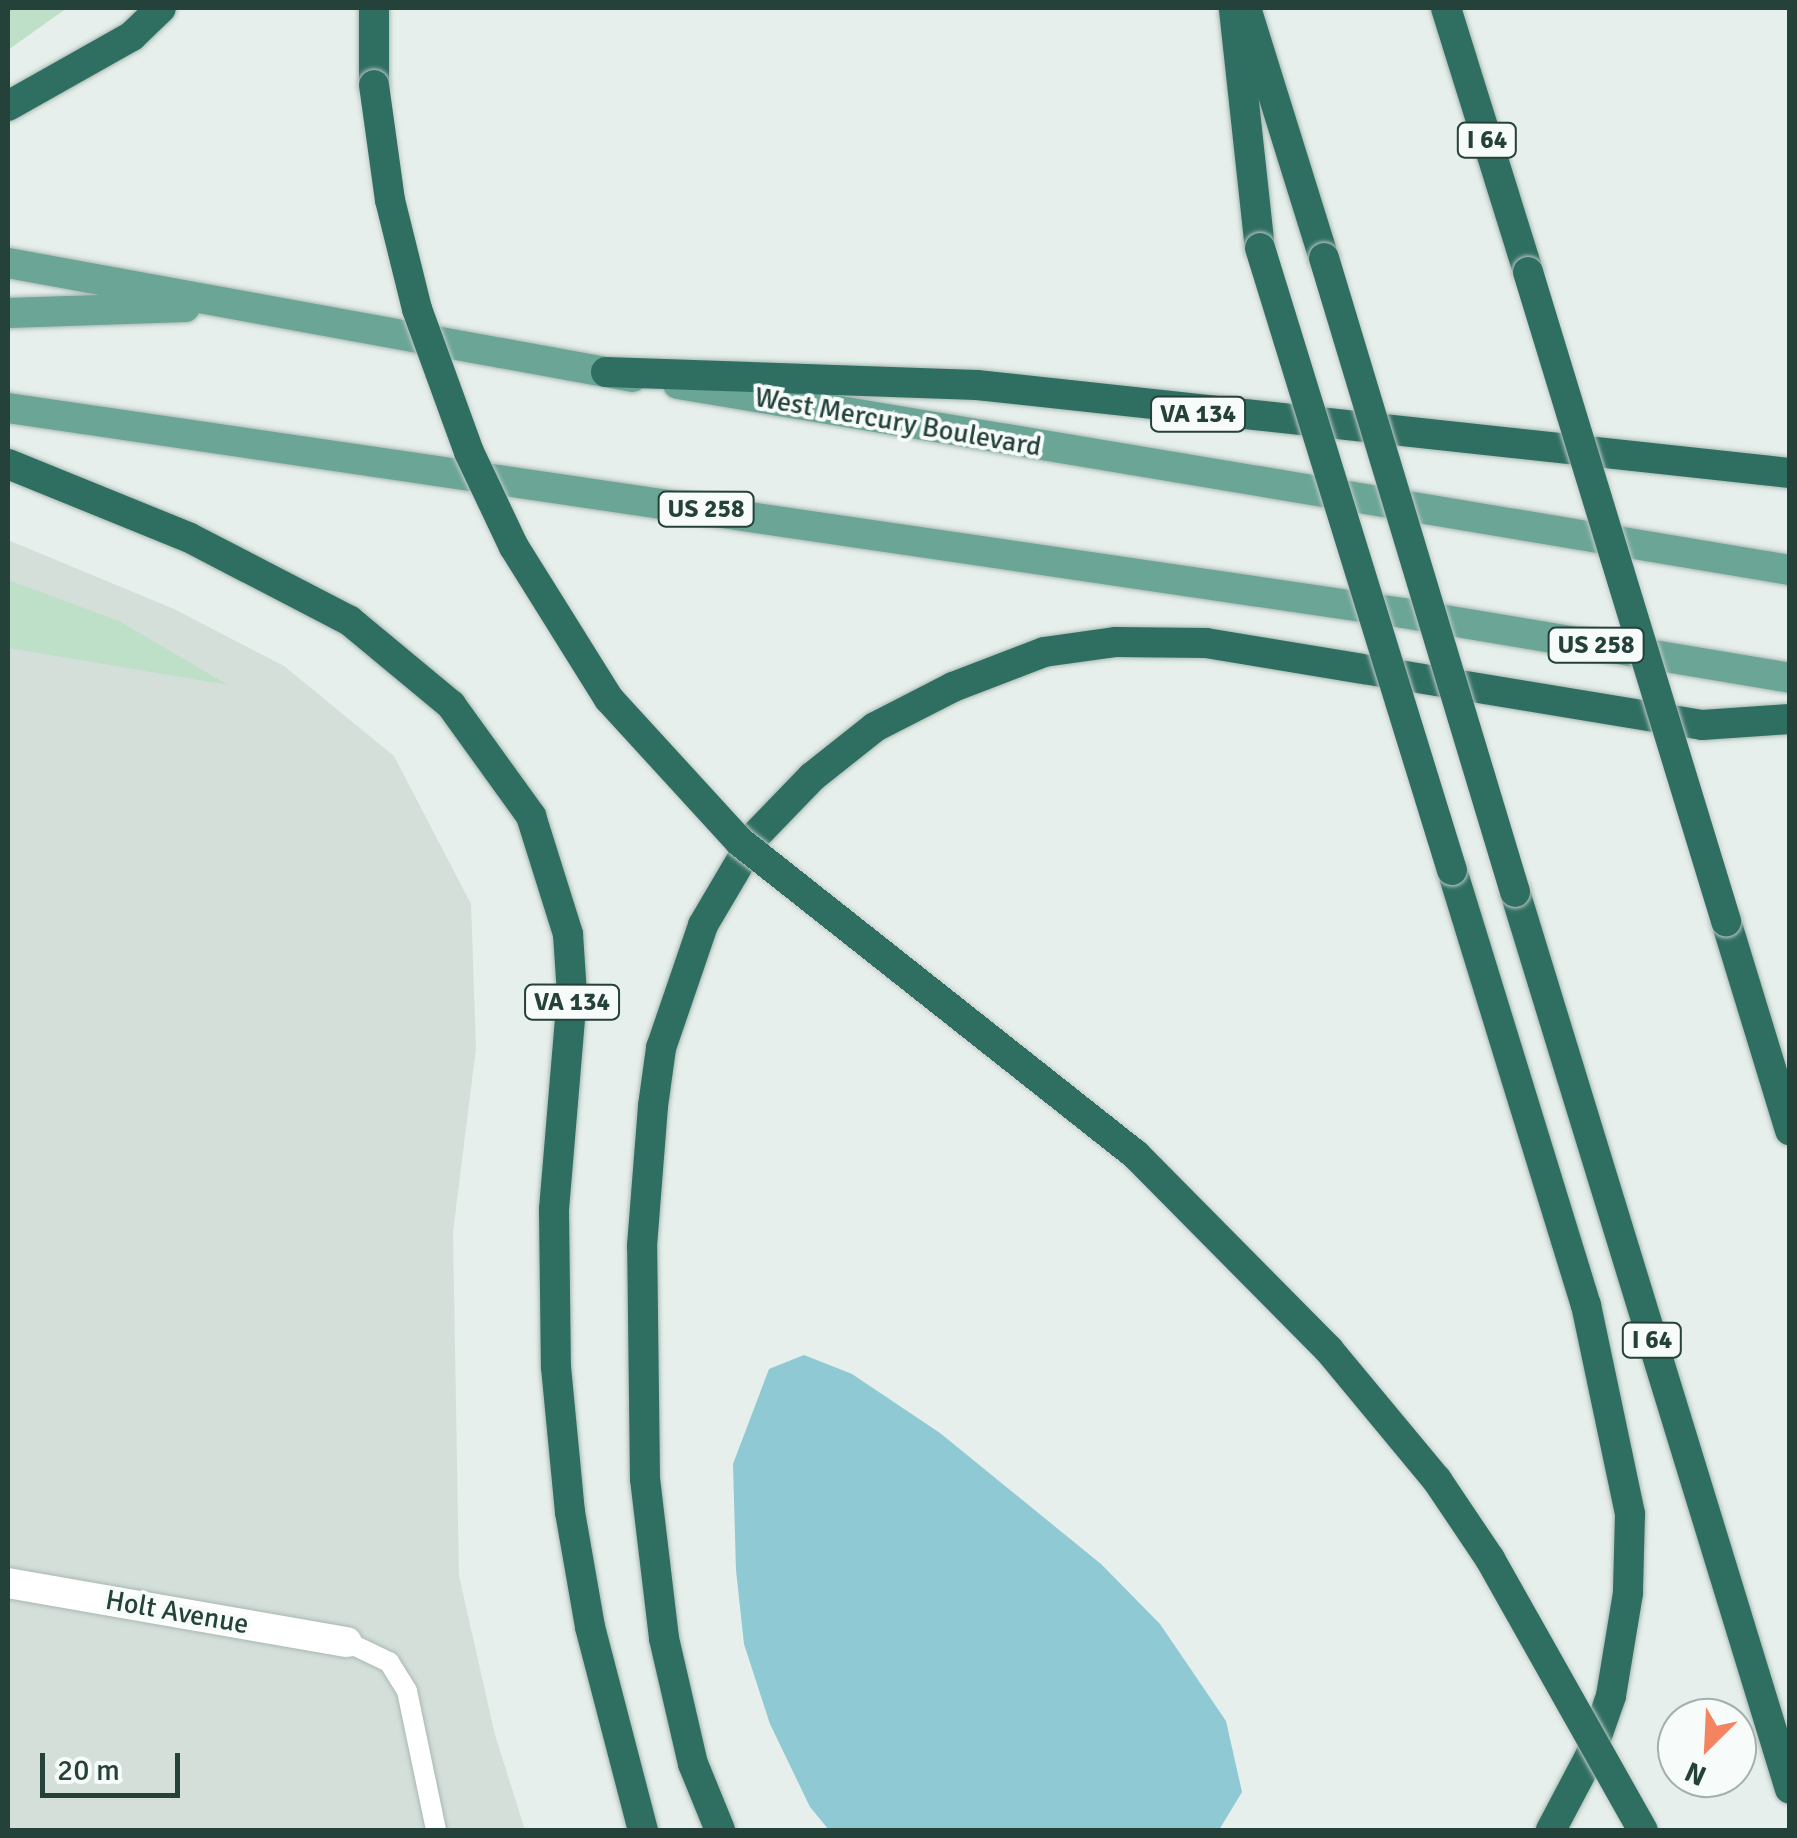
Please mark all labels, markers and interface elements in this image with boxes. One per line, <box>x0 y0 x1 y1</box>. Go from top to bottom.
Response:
road number: I 64 <box>1454 120 1520 160</box>
street label: West Mercury Boulevard <box>752 380 1044 464</box>
road number: VA 134 <box>1148 394 1248 434</box>
road number: US 258 <box>656 489 756 529</box>
road number: US 258 <box>1546 625 1646 665</box>
road number: VA 134 <box>522 982 622 1022</box>
road number: I 64 <box>1620 1320 1684 1360</box>
street label: Holt Avenue <box>103 1583 251 1641</box>
north arrow <box>1657 1698 1757 1798</box>
scale bar <box>45 1733 185 1795</box>
text: 20 m <box>57 1752 120 1789</box>
text: N <box>1680 1754 1711 1793</box>

